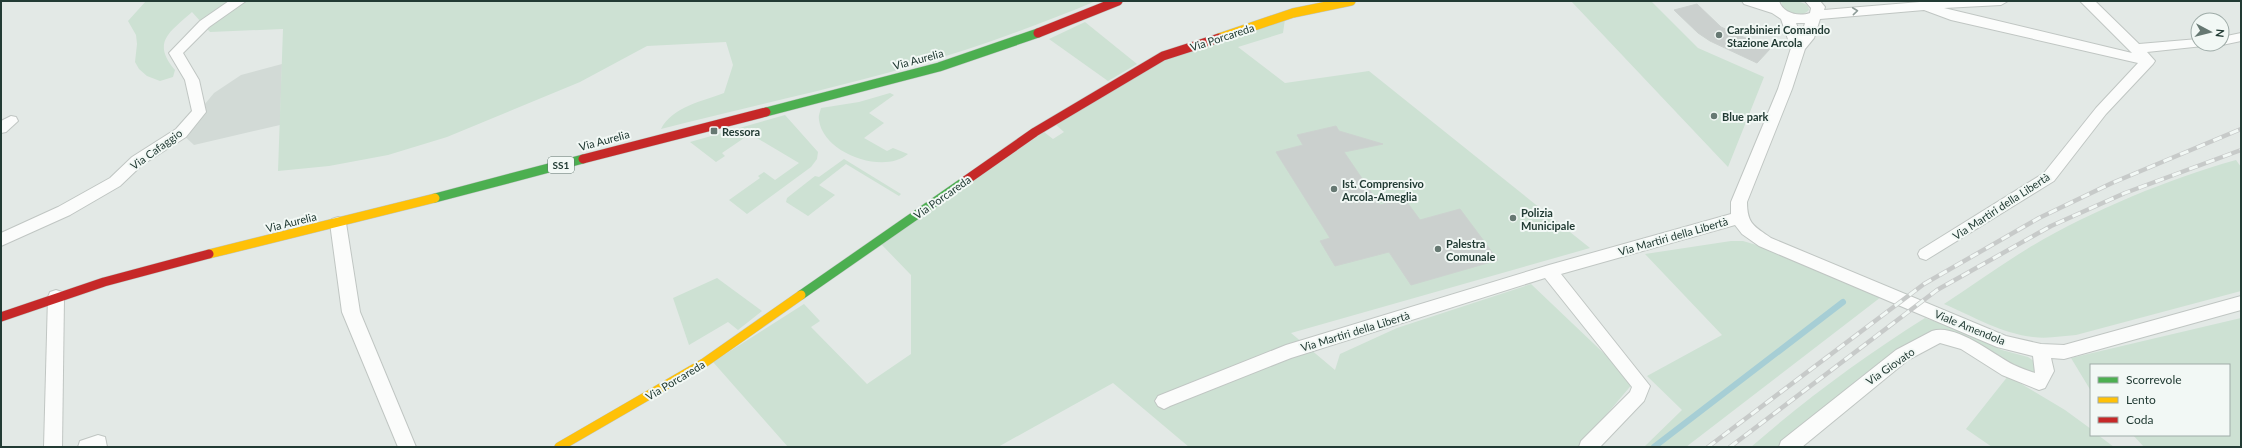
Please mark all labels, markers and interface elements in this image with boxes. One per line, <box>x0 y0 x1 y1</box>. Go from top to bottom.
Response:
one-way arrow <box>1852 7 1858 16</box>
north arrow <box>2190 12 2230 52</box>
street label: Via Porcareda <box>1188 21 1256 53</box>
place label: Carabinieri Comando Stazione Arcola <box>1727 23 1830 49</box>
text: N <box>2213 28 2227 38</box>
marker: Carabinieri Comando Stazione Arcola <box>1714 30 1724 40</box>
street label: Via Aurelia <box>891 46 945 72</box>
place label: Blue park <box>1722 110 1769 123</box>
marker: Blue park <box>1709 111 1719 121</box>
place label: Ressora <box>722 125 760 138</box>
street label: Via Cafaggio <box>128 126 184 172</box>
marker: Ressora <box>709 126 719 136</box>
street label: Via Aurelia <box>577 127 631 153</box>
road number: SS1 <box>548 157 574 173</box>
street label: Via Martiri della Libertà <box>1950 170 2052 242</box>
street label: Via Porcareda <box>911 173 973 221</box>
place label: Ist. Comprensivo Arcola-Ameglia <box>1341 177 1424 203</box>
marker: Ist. Comprensivo Arcola-Ameglia <box>1329 184 1339 194</box>
place label: Polizia Municipale <box>1521 206 1575 232</box>
street label: Via Aurelia <box>264 209 318 235</box>
marker: Polizia Municipale <box>1508 213 1518 223</box>
street label: Via Martiri della Libertà <box>1617 214 1729 258</box>
place label: Palestra Comunale <box>1446 237 1495 263</box>
marker: Palestra Comunale <box>1433 244 1443 254</box>
street label: Viale Amendola <box>1933 307 2007 347</box>
street label: Via Martiri della Libertà <box>1299 308 1411 354</box>
street label: Via Giovato <box>1863 345 1917 387</box>
street label: Via Porcareda <box>643 357 707 403</box>
legend <box>2090 364 2230 436</box>
text: Scorrevole <box>2126 372 2182 387</box>
text: Lento <box>2126 392 2156 407</box>
text: Coda <box>2126 412 2153 427</box>

